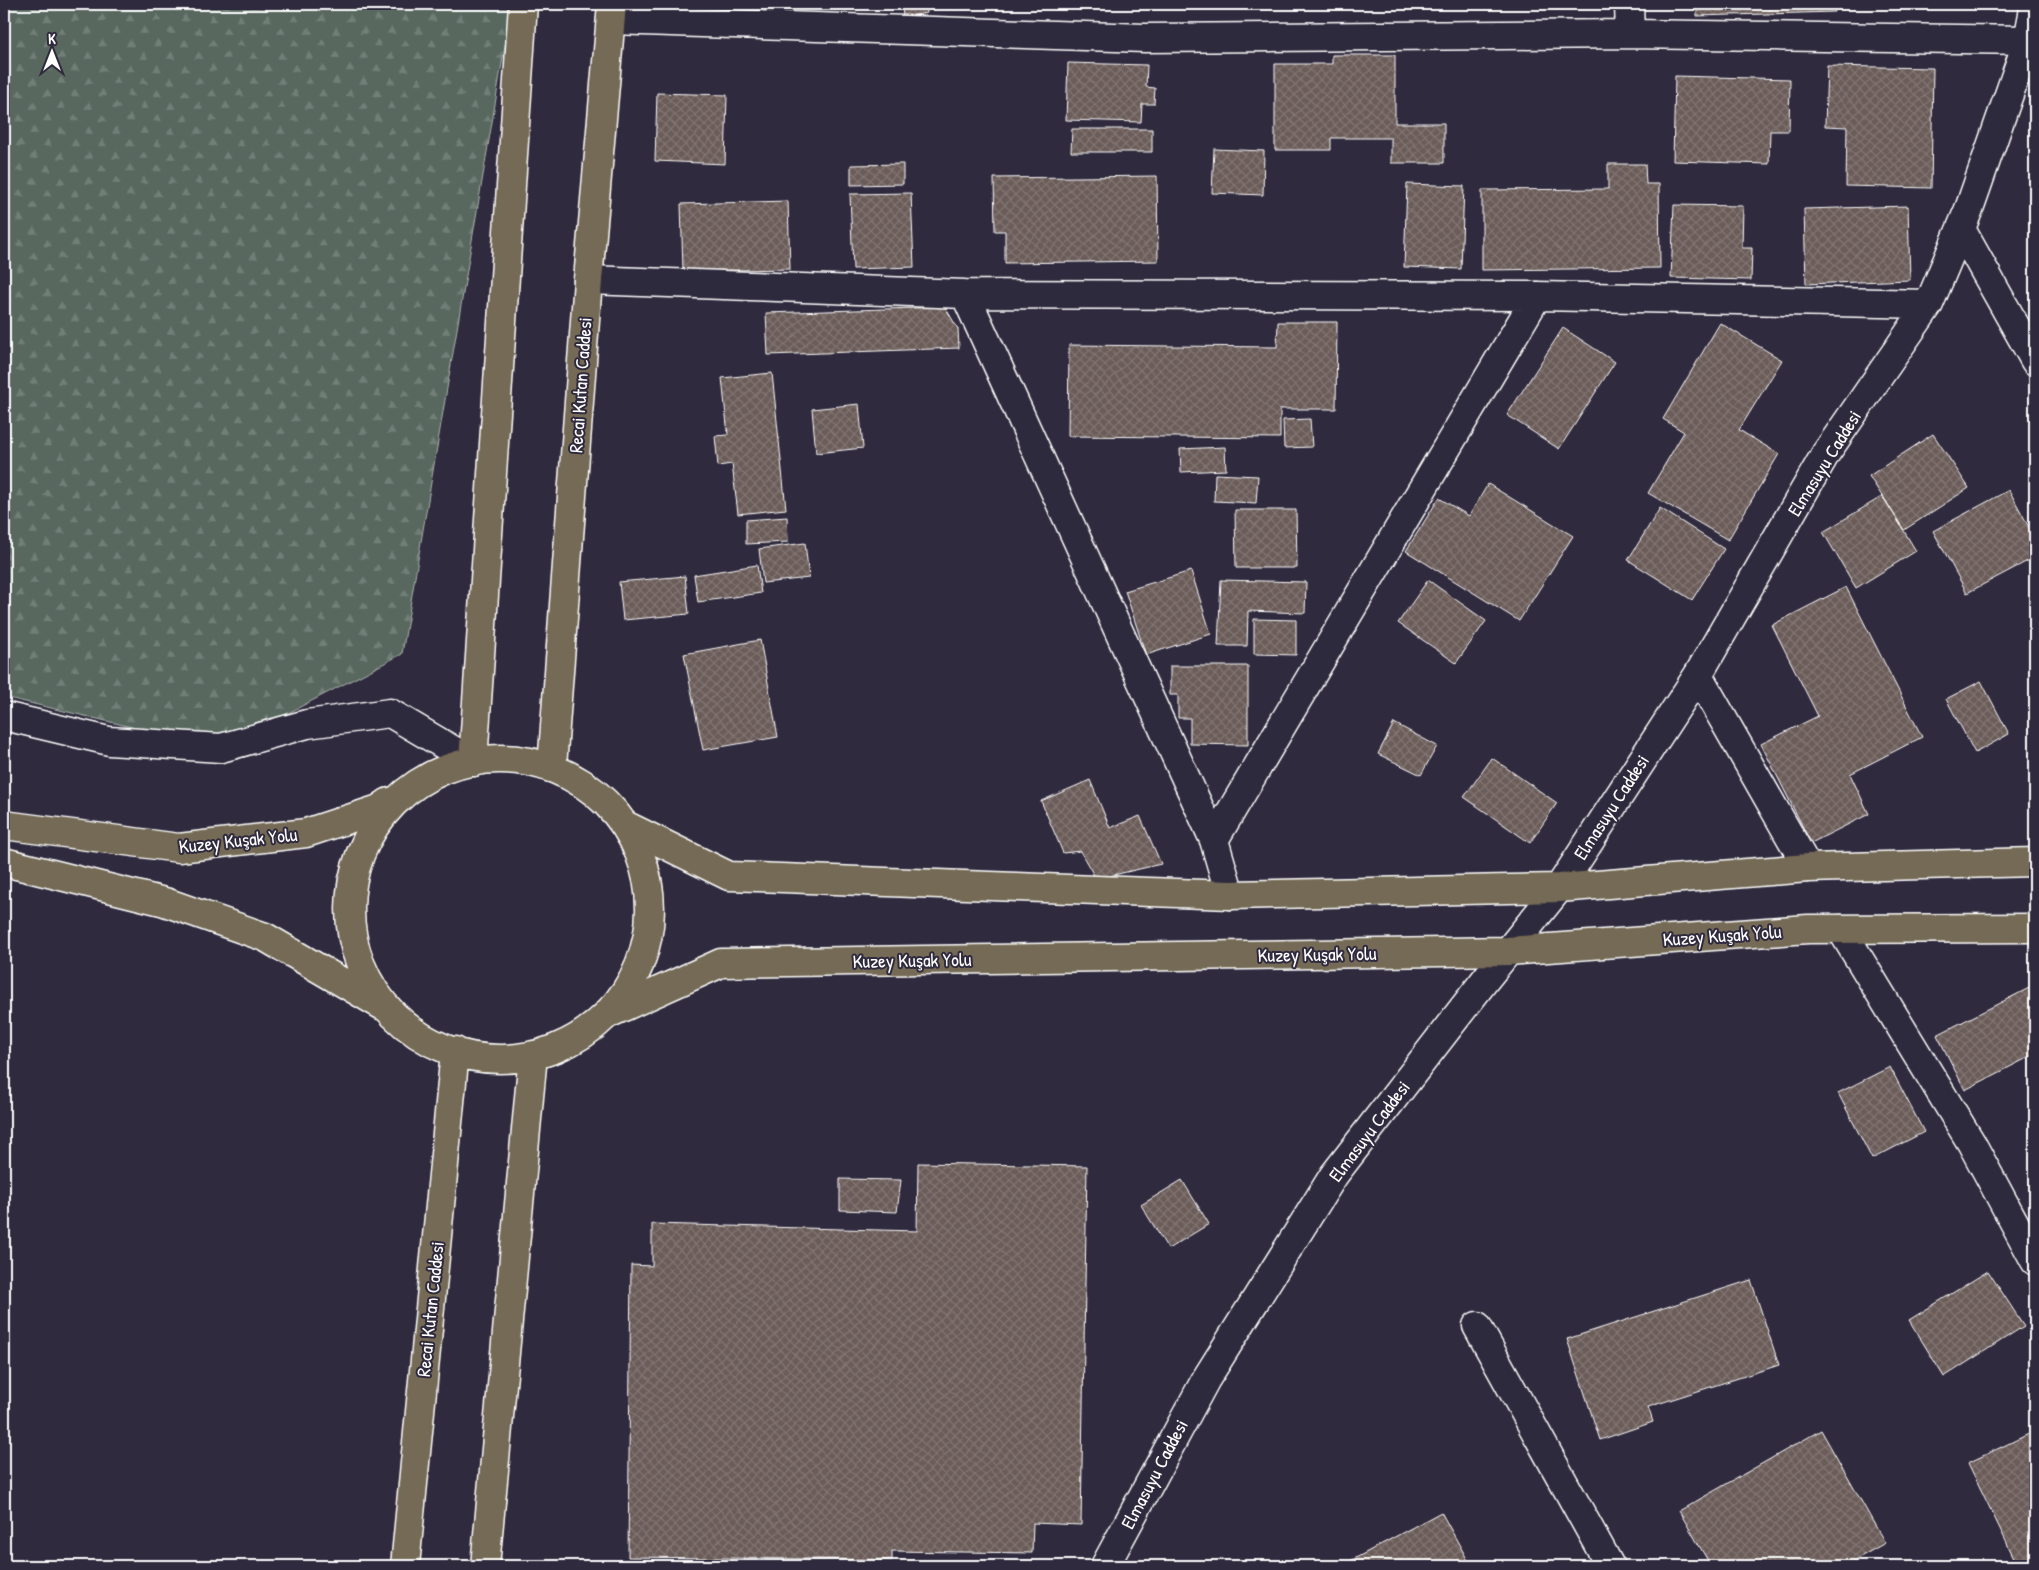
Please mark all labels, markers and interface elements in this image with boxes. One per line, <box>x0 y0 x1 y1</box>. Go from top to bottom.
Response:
north arrow <box>28 28 78 78</box>
text: K <box>48 29 56 48</box>
street label: Recai Kutan Caddesi <box>562 316 598 454</box>
street label: Elmasuyu Caddesi <box>1781 405 1867 521</box>
street label: Elmasuyu Caddesi <box>1567 749 1655 865</box>
street label: Kuzey Kuşak Yolu <box>178 821 299 859</box>
street label: Kuzey Kuşak Yolu <box>1662 918 1783 952</box>
street label: Kuzey Kuşak Yolu <box>1257 940 1377 968</box>
street label: Kuzey Kuşak Yolu <box>852 946 972 974</box>
street label: Elmasuyu Caddesi <box>1322 1075 1416 1187</box>
street label: Recai Kutan Caddesi <box>410 1240 450 1378</box>
street label: Elmasuyu Caddesi <box>1114 1415 1194 1533</box>

